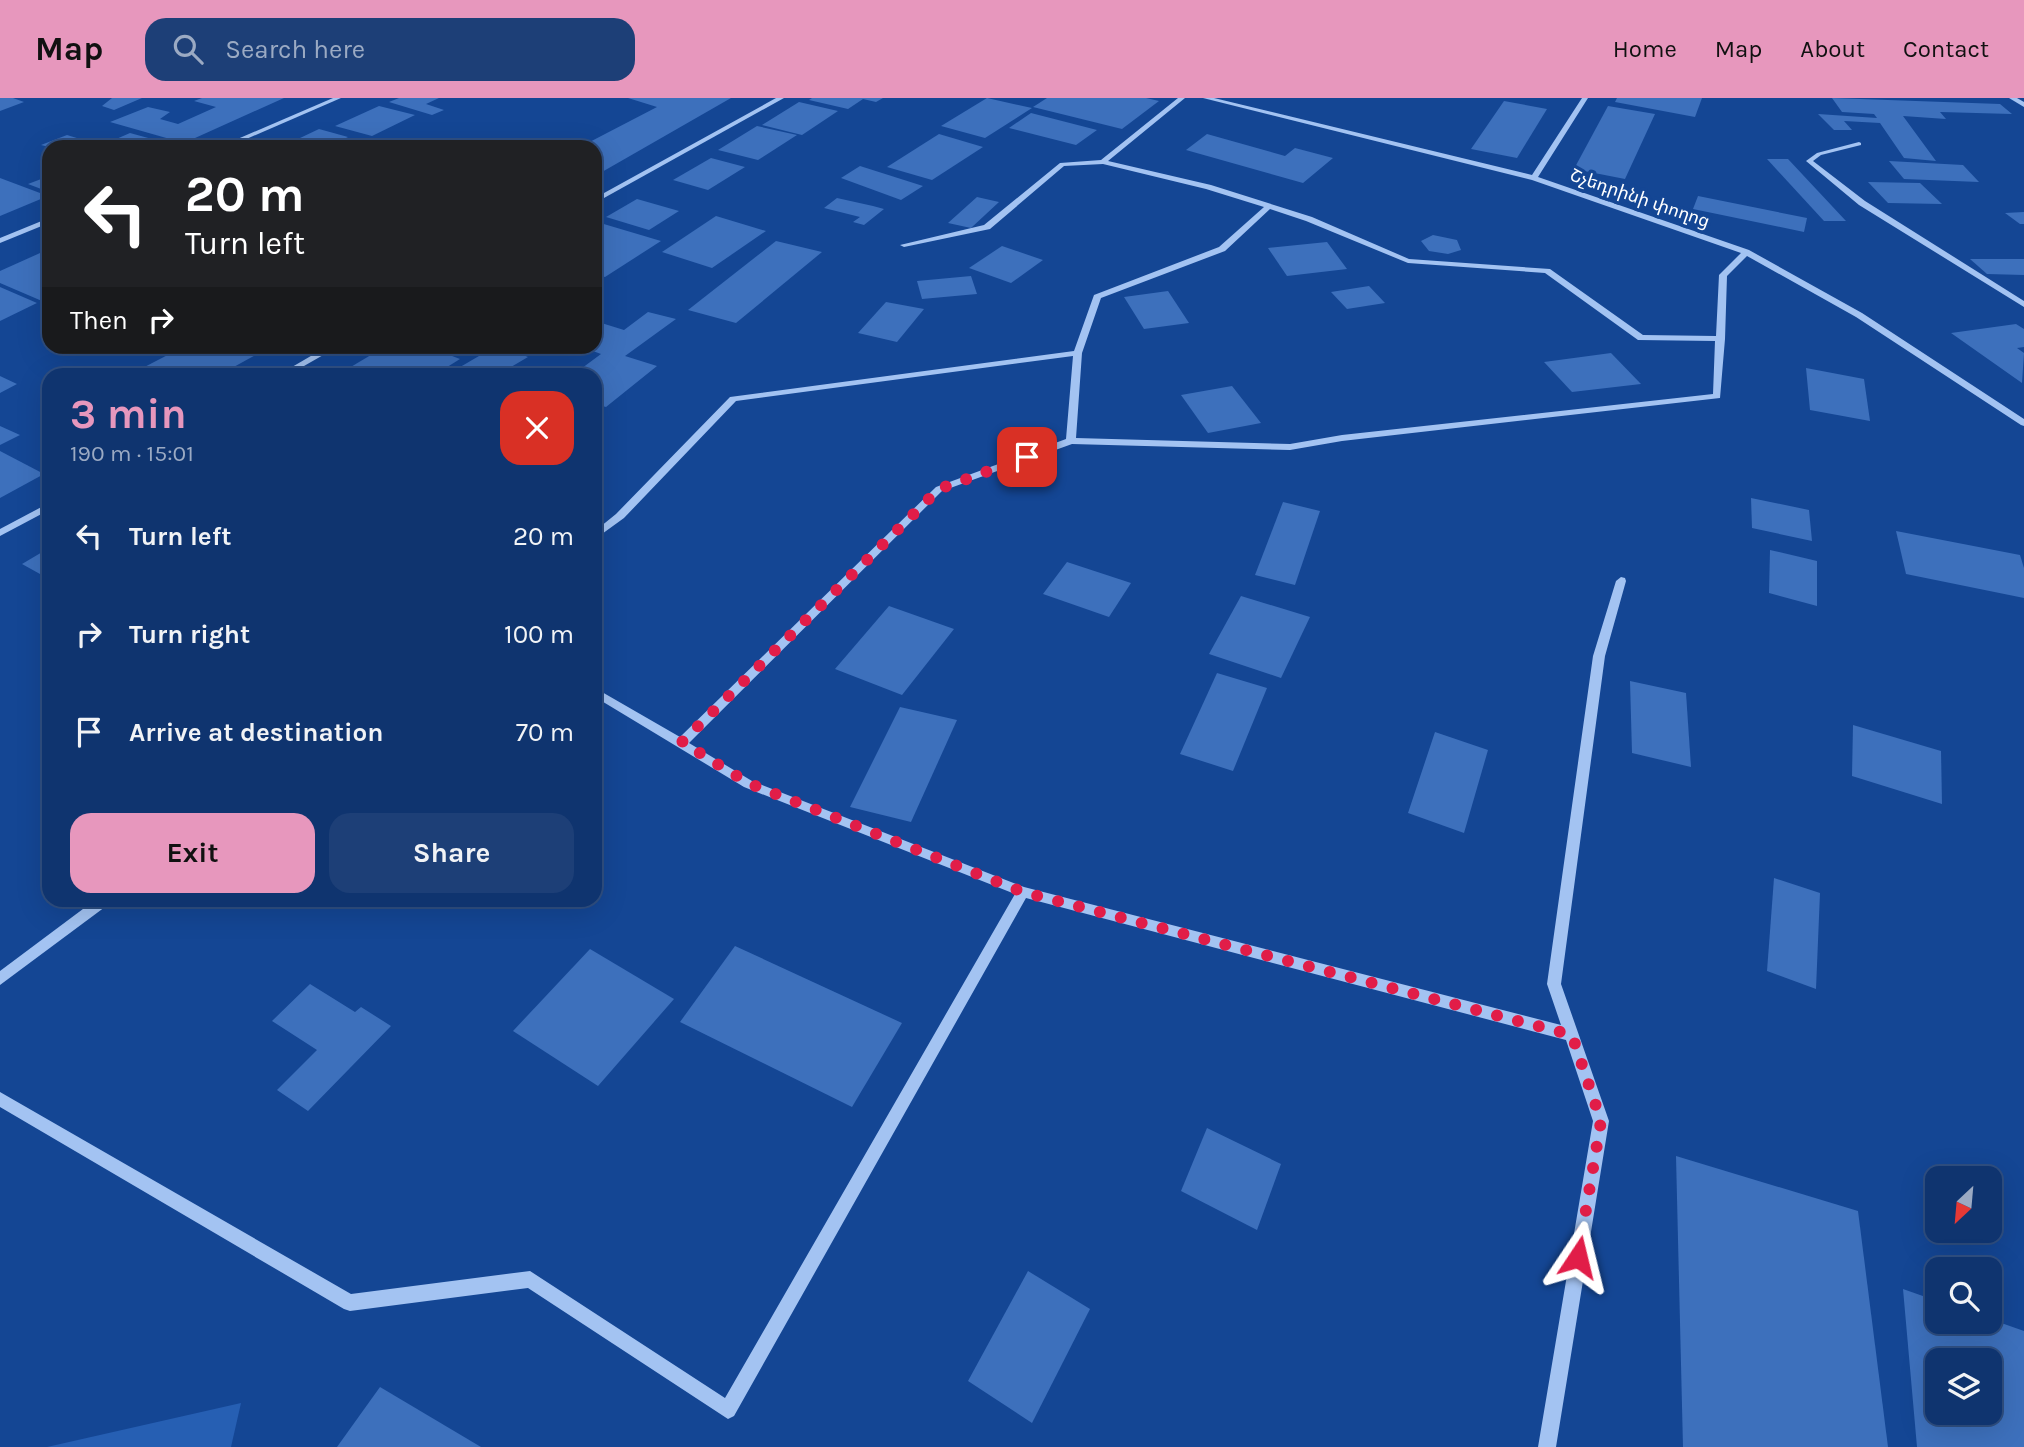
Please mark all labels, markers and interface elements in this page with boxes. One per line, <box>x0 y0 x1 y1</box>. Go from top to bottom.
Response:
search box <box>145 18 635 81</box>
text: Map <box>35 30 103 68</box>
icon: search <box>169 30 207 68</box>
text: Search here <box>225 34 365 65</box>
text: Home <box>1613 35 1677 63</box>
text: Map <box>1715 35 1762 63</box>
text: About <box>1800 35 1865 63</box>
text: Contact <box>1903 35 1989 63</box>
street label: Շչեդրինի փողոց <box>1567 164 1713 232</box>
text: 20 m <box>185 166 305 223</box>
icon: left <box>70 168 161 259</box>
text: Turn left <box>185 225 305 262</box>
icon: right <box>142 301 180 339</box>
text: Then <box>70 305 128 336</box>
text: 3 min <box>70 389 187 439</box>
button: close <box>500 391 574 465</box>
pin <box>997 427 1057 487</box>
icon: arrive <box>1008 438 1046 476</box>
text: 190 m · 15:01 <box>70 440 194 467</box>
icon: left <box>70 517 108 555</box>
text: Turn left <box>129 521 231 552</box>
text: 20 m <box>513 521 574 552</box>
icon: right <box>70 615 108 653</box>
text: Turn right <box>129 619 250 650</box>
text: 100 m <box>504 619 574 650</box>
icon: arrive <box>70 713 108 751</box>
text: Arrive at destination <box>129 717 383 748</box>
text: 70 m <box>516 717 574 748</box>
button: Exit <box>70 813 315 893</box>
button: Share <box>329 813 574 893</box>
north arrow <box>1925 1166 2002 1242</box>
map controls <box>1925 1166 2002 1425</box>
position arrow <box>1541 1220 1615 1294</box>
button: search <box>1925 1257 2002 1334</box>
button: layers <box>1925 1348 2002 1425</box>

